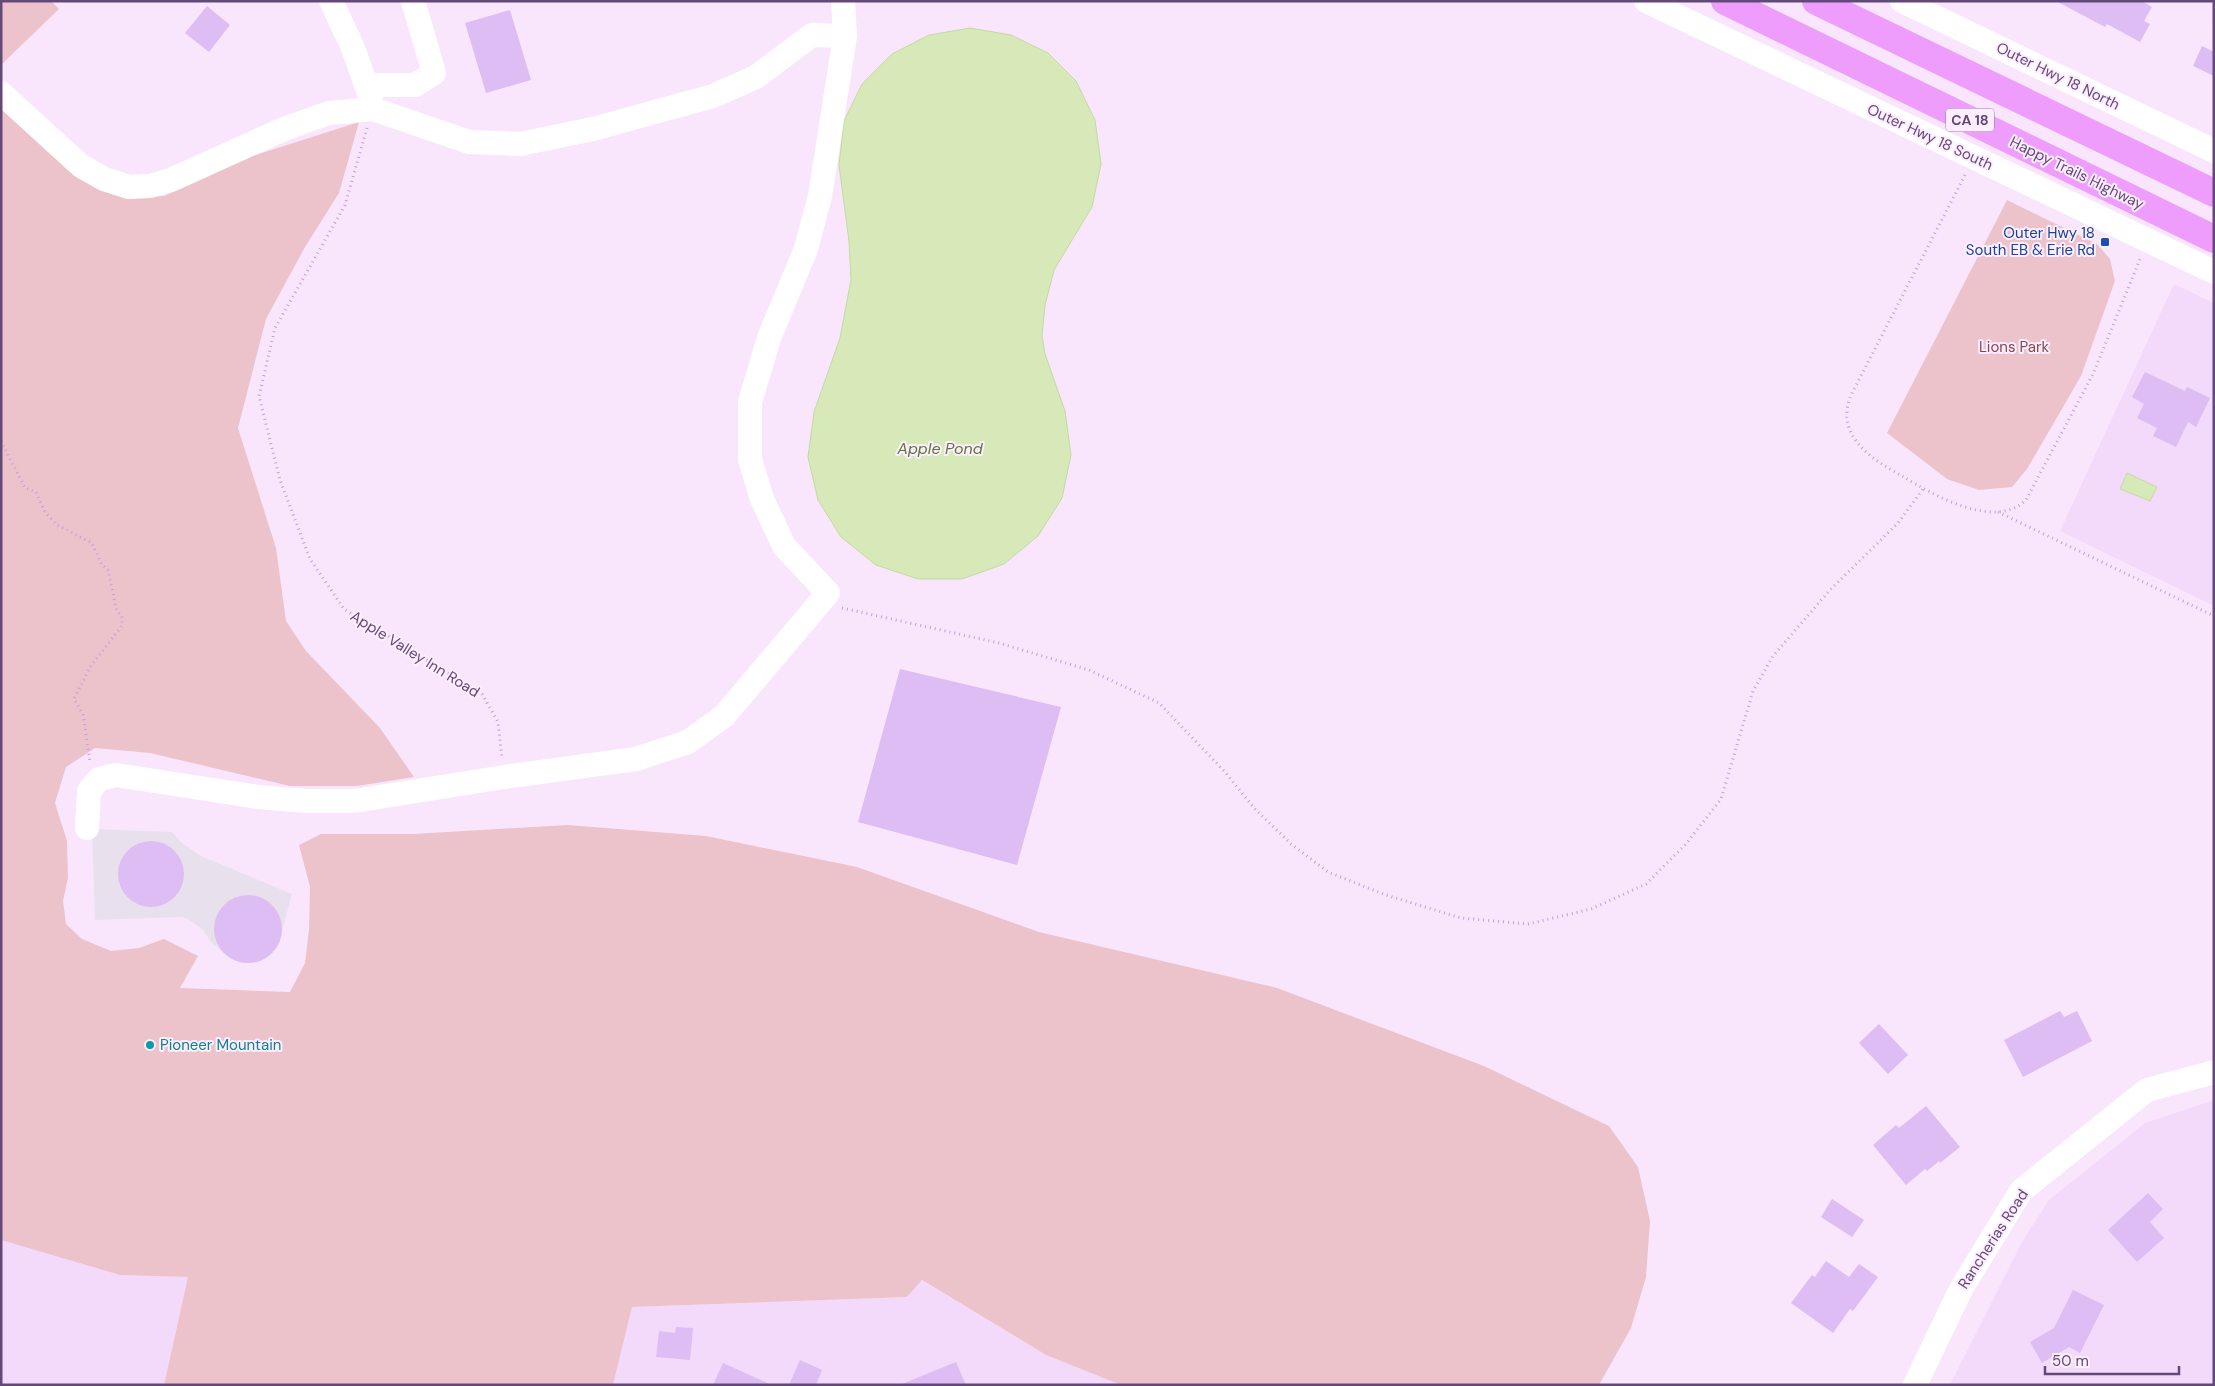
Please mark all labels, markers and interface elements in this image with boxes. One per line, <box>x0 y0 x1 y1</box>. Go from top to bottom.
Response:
street label: Outer Hwy 18 North <box>1993 37 2123 115</box>
street label: Outer Hwy 18 South <box>1864 99 1996 175</box>
road number: CA 18 <box>1946 108 1994 132</box>
street label: Happy Trails Highway <box>2007 132 2148 214</box>
place label: Outer Hwy 18 South EB & Erie Rd <box>1966 223 2095 260</box>
marker: Outer Hwy 18 South EB & Erie Rd <box>2099 236 2111 248</box>
park label: Lions Park <box>1979 337 2050 357</box>
water label: Apple Pond <box>896 438 984 459</box>
street label: Apple Valley Inn Road <box>347 606 483 702</box>
place label: Pioneer Mountain <box>160 1035 281 1055</box>
marker: Pioneer Mountain <box>144 1039 156 1051</box>
street label: Rancherias Road <box>1953 1185 2033 1293</box>
scale bar <box>2045 1344 2179 1376</box>
text: 50 m <box>2052 1351 2089 1371</box>

